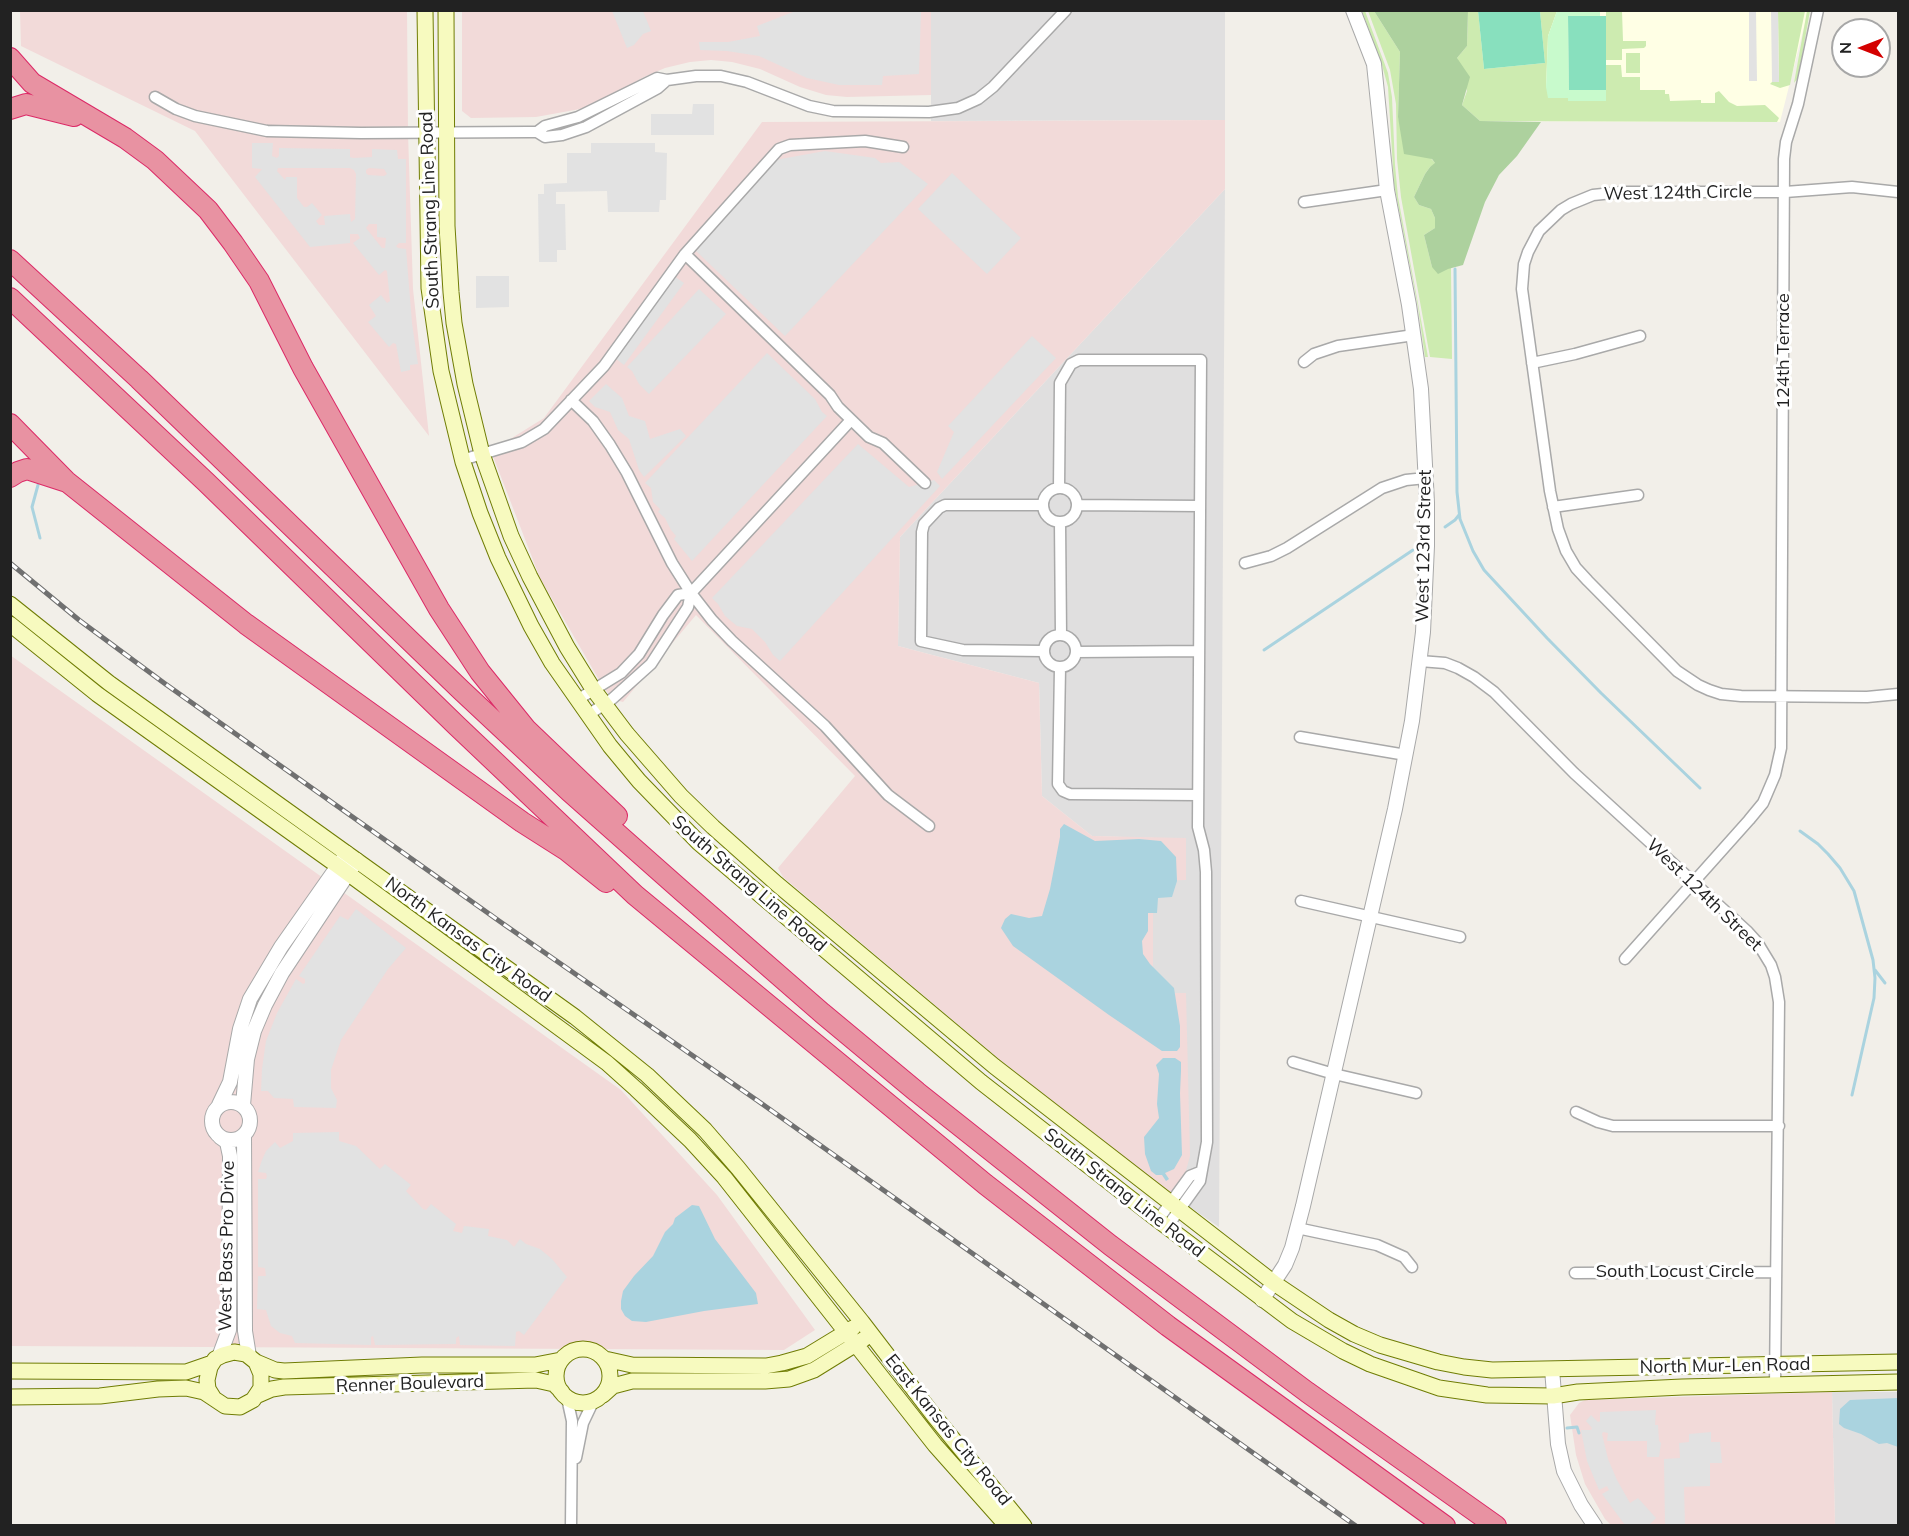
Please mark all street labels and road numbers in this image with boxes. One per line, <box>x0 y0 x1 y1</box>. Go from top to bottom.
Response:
street label: South Strang Line Road <box>416 111 444 309</box>
street label: West 124th Circle <box>1604 181 1752 205</box>
street label: 124th Terrace <box>1773 293 1795 409</box>
street label: West 123rd Street <box>1412 469 1436 623</box>
street label: South Strang Line Road <box>667 811 831 957</box>
street label: West 124th Street <box>1642 834 1766 956</box>
street label: North Kansas City Road <box>381 873 555 1007</box>
street label: South Strang Line Road <box>1040 1124 1208 1262</box>
street label: West Bass Pro Drive <box>215 1161 239 1331</box>
street label: South Locust Circle <box>1596 1261 1754 1283</box>
street label: East Kansas City Road <box>880 1350 1016 1510</box>
street label: North Mur-Len Road <box>1639 1354 1811 1378</box>
street label: Renner Boulevard <box>335 1371 485 1397</box>

